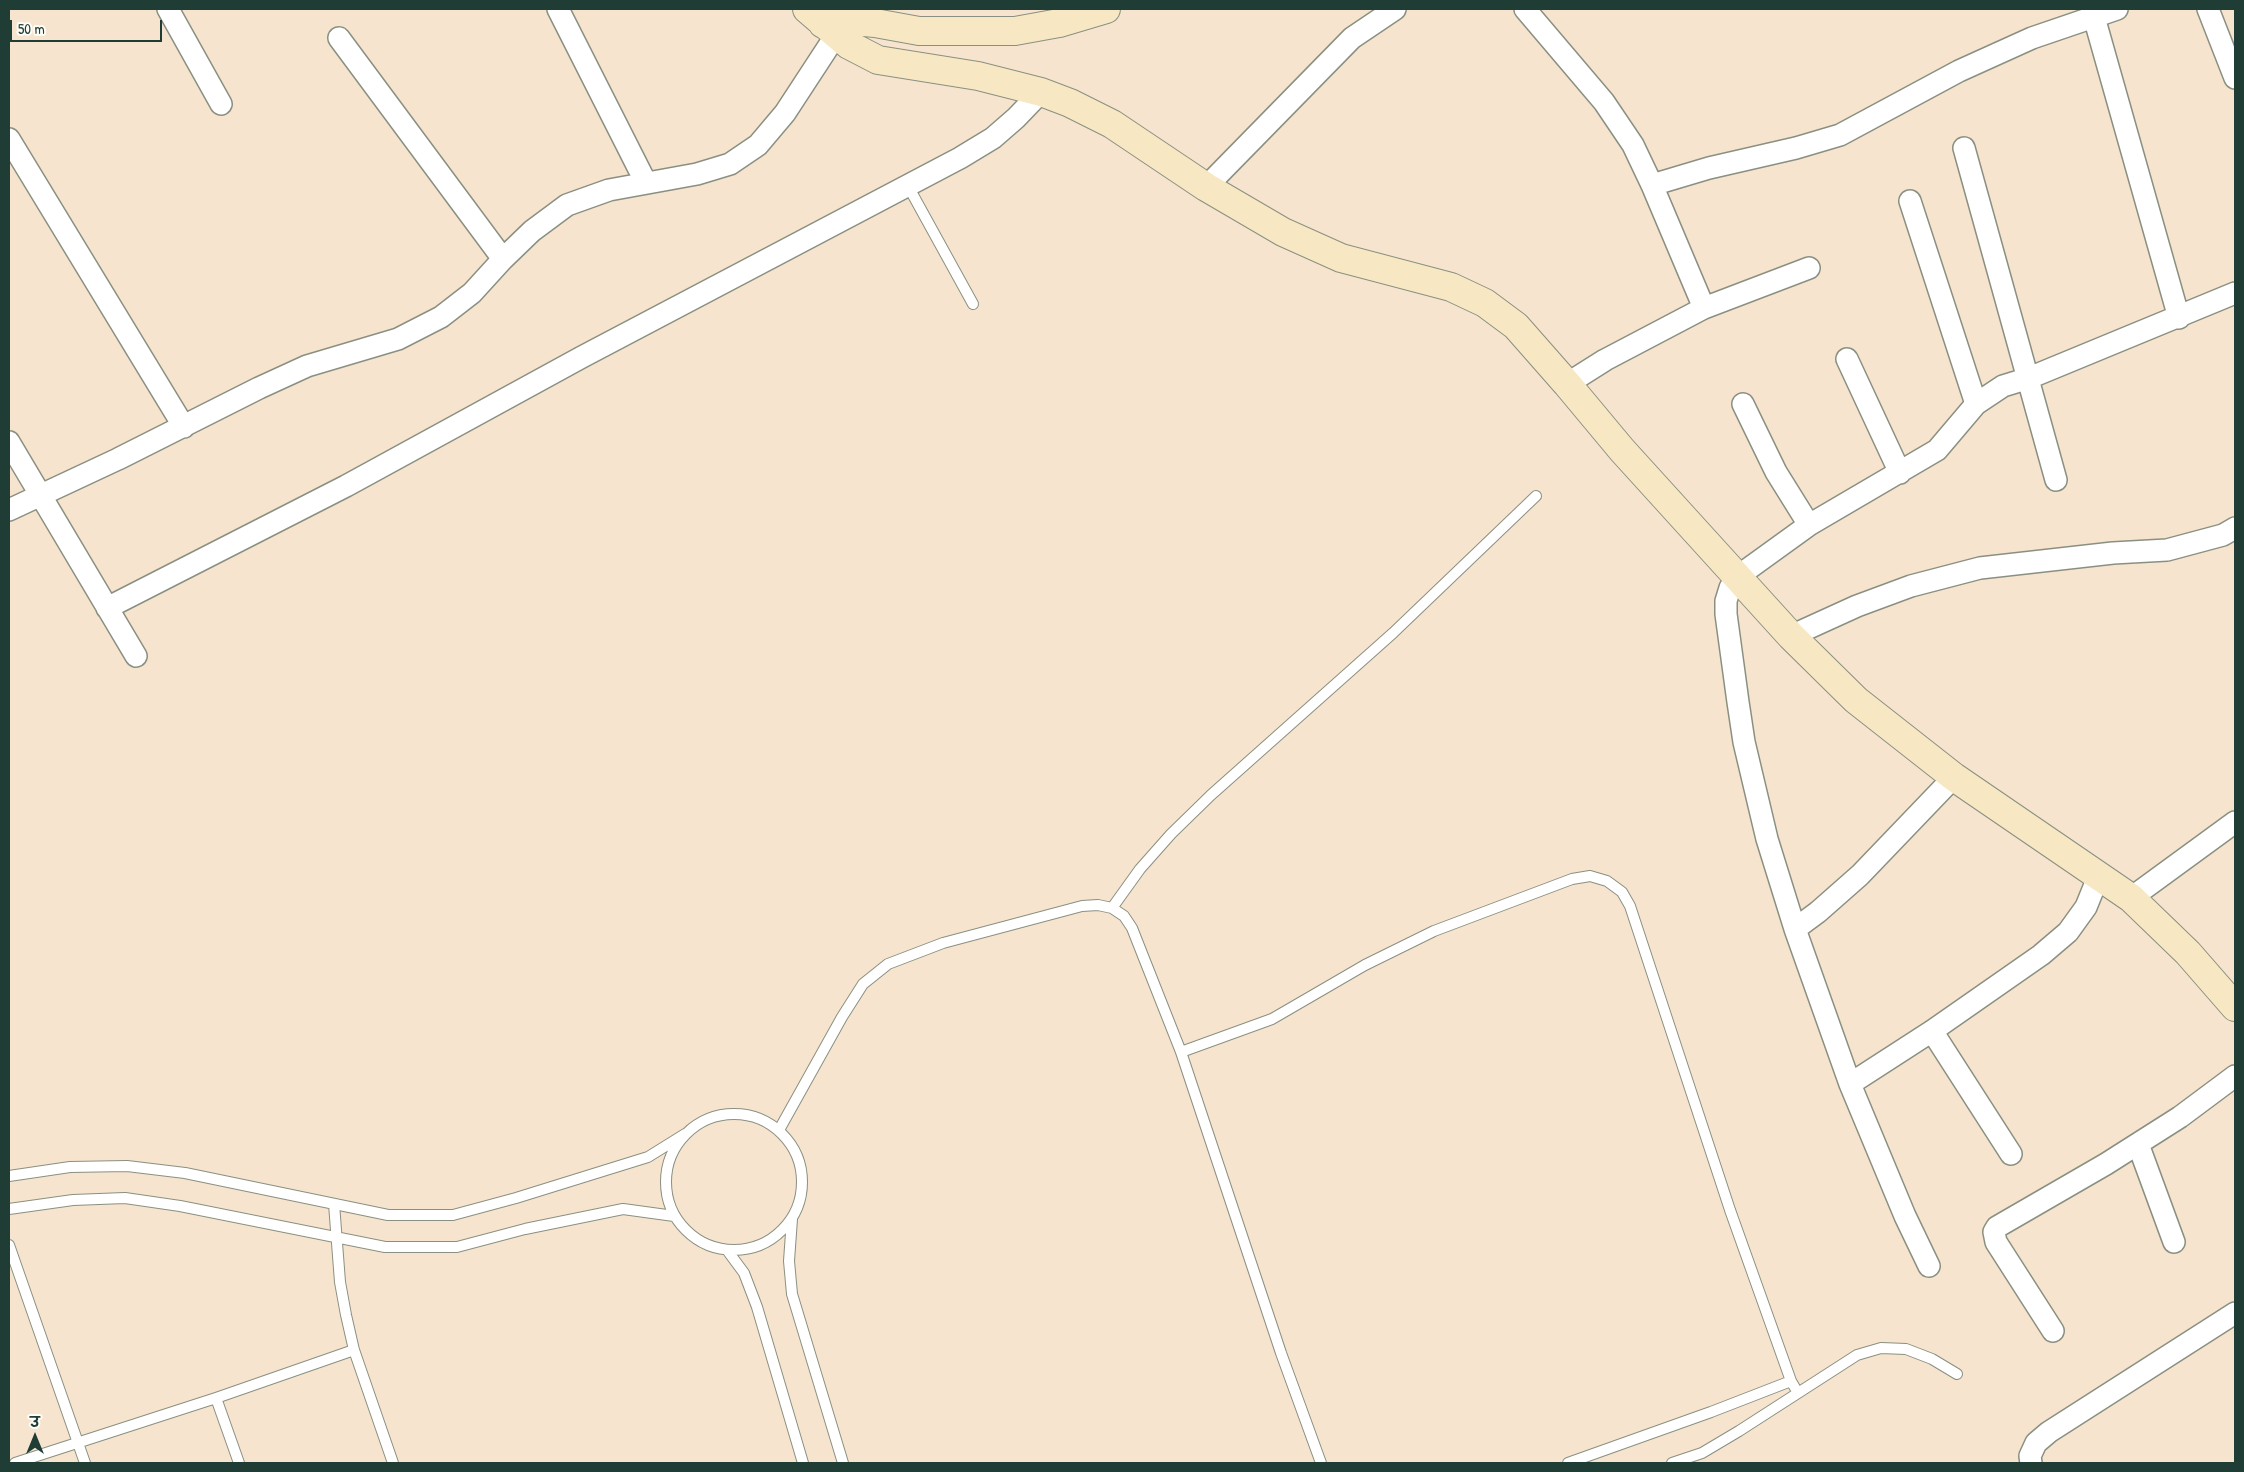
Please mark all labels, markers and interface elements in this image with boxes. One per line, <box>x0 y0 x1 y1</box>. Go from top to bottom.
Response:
scale bar <box>12 10 165 42</box>
text: 50 m <box>18 18 45 39</box>
north arrow <box>10 1412 60 1462</box>
text: उ <box>30 1412 40 1431</box>

